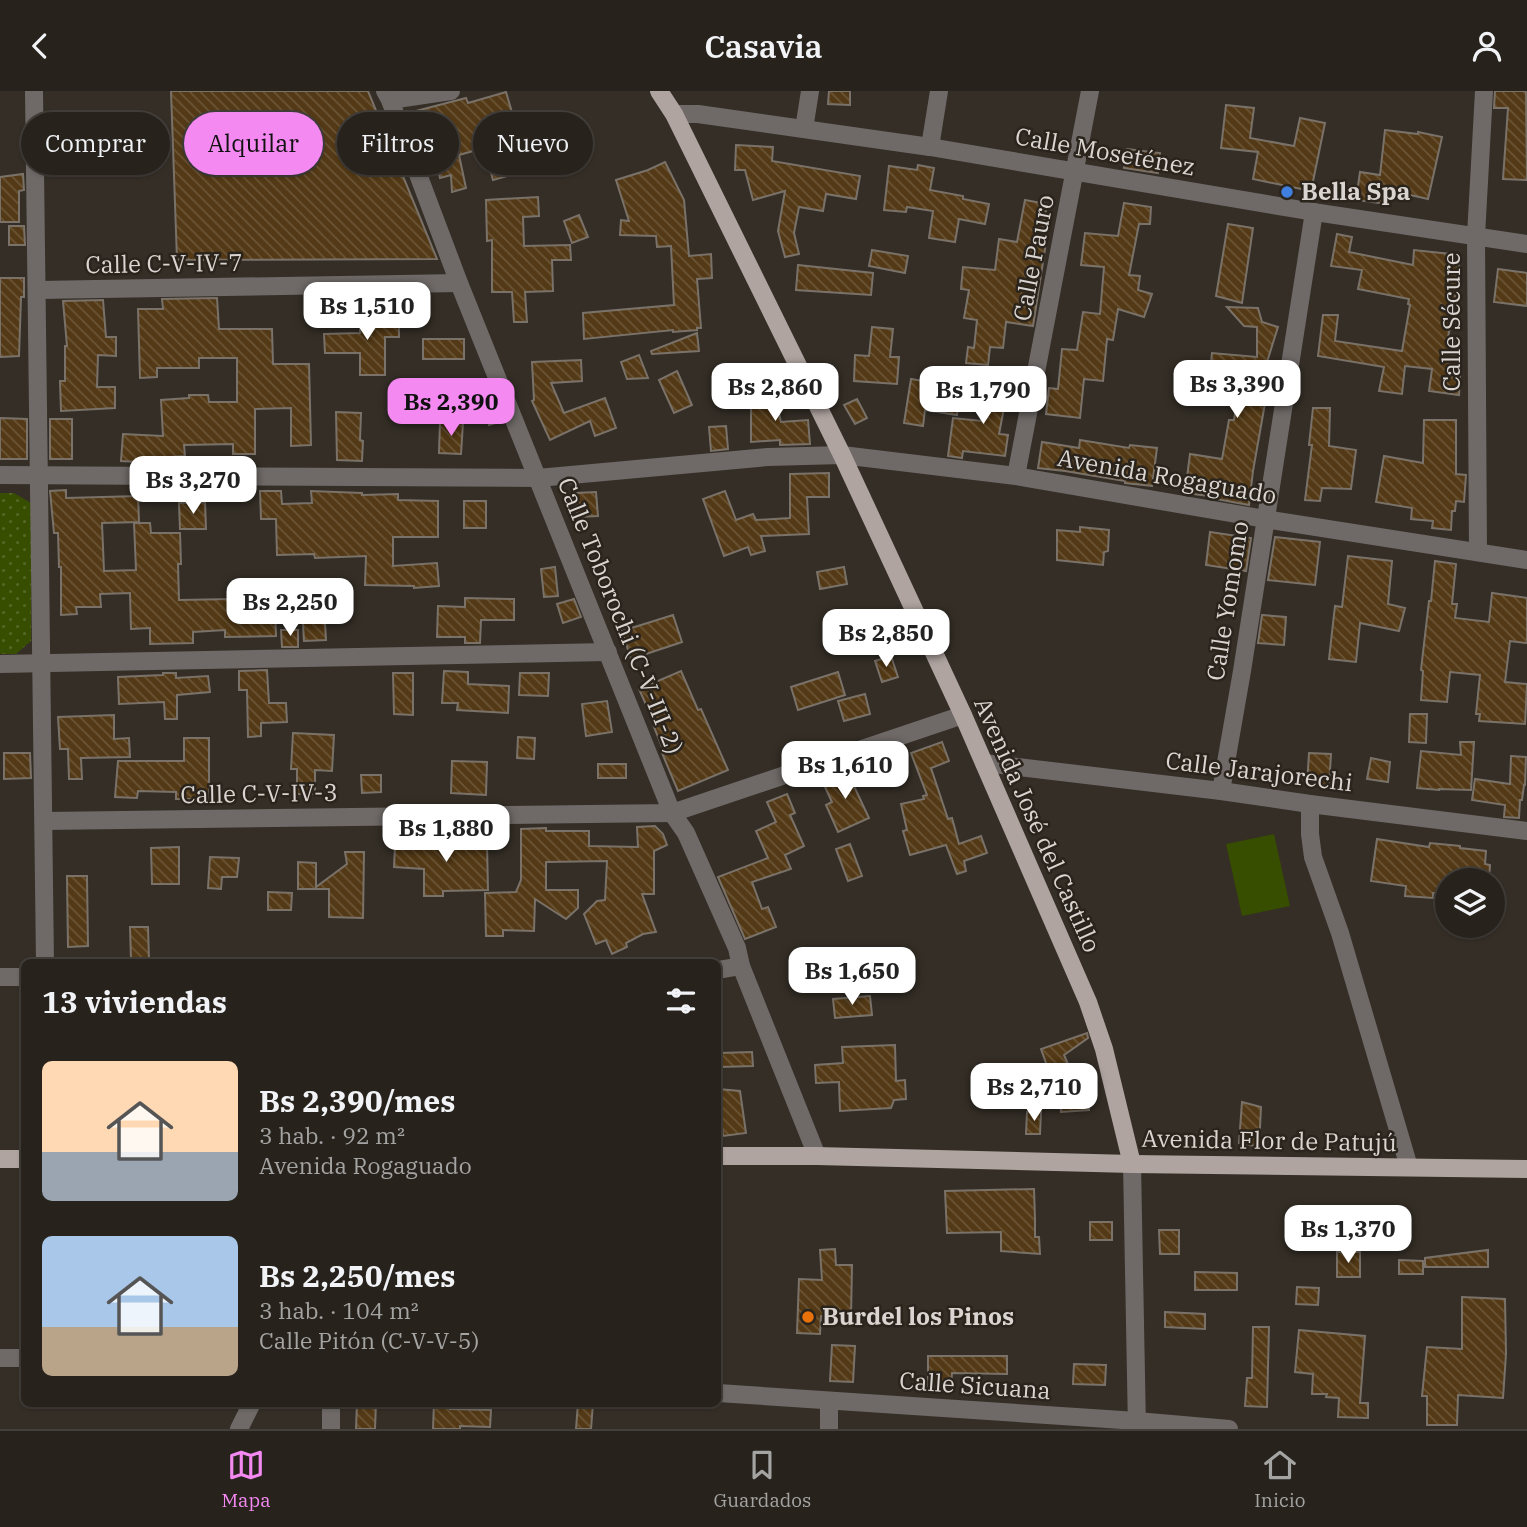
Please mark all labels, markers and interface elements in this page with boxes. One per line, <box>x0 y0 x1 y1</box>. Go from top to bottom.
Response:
text: Casavia <box>704 25 823 67</box>
icon: back <box>21 27 59 65</box>
icon: person <box>1468 27 1506 65</box>
chip: Comprar <box>21 112 170 175</box>
chip: Alquilar <box>184 112 323 175</box>
chip: Filtros <box>337 112 459 175</box>
chip: Nuevo <box>473 112 593 175</box>
street label: Calle Moseténez <box>1013 119 1198 183</box>
place label: Bella Spa <box>1301 175 1411 207</box>
marker: Bella Spa <box>1279 184 1295 200</box>
street label: Calle Pauro <box>1005 192 1061 324</box>
street label: Calle C-V-IV-7 <box>85 246 243 280</box>
street label: Calle Sécure <box>1435 253 1467 391</box>
pin: Bs 1,510 <box>295 282 439 342</box>
text: Bs 1,510 <box>320 290 414 320</box>
pin: Bs 3,390 <box>1165 361 1309 420</box>
pin: Bs 2,860 <box>703 363 847 423</box>
pin: Bs 1,790 <box>911 367 1055 426</box>
text: Bs 3,390 <box>1190 368 1284 398</box>
text: Bs 2,860 <box>728 371 822 401</box>
text: Bs 1,790 <box>936 374 1030 404</box>
pin: Bs 2,390 <box>379 379 523 438</box>
text: Bs 2,390 <box>404 386 498 416</box>
street label: Avenida Rogaguado <box>1055 441 1279 511</box>
pin: Bs 3,270 <box>121 457 265 516</box>
text: Bs 3,270 <box>146 464 240 494</box>
street label: Calle Toborochi (C-V-III-2) <box>551 473 691 759</box>
street label: Calle Yomomo <box>1199 519 1255 683</box>
pin: Bs 2,250 <box>218 579 362 638</box>
text: Bs 2,250 <box>243 586 337 616</box>
pin: Bs 2,850 <box>814 609 958 669</box>
text: Bs 2,850 <box>839 617 933 647</box>
street label: Avenida José del Castillo <box>967 692 1109 957</box>
pin: Bs 1,610 <box>773 741 917 801</box>
street label: Calle Jarajorechi <box>1164 744 1354 798</box>
text: Bs 1,610 <box>798 749 892 779</box>
street label: Calle C-V-IV-3 <box>180 776 338 810</box>
pin: Bs 1,880 <box>374 805 518 864</box>
text: Bs 1,880 <box>399 812 493 842</box>
map controls <box>1435 868 1505 938</box>
button: layers <box>1435 868 1505 938</box>
pin: Bs 1,650 <box>780 947 924 1007</box>
text: Bs 1,650 <box>805 955 899 985</box>
text: 13 viviendas <box>42 982 227 1021</box>
icon: filters <box>662 982 700 1020</box>
pin: Bs 2,710 <box>962 1063 1106 1123</box>
text: Bs 2,710 <box>987 1071 1081 1101</box>
text: Bs 2,390/mes <box>259 1081 456 1120</box>
icon: home <box>98 1089 182 1173</box>
text: 3 hab. · 92 m² <box>259 1120 405 1150</box>
street label: Avenida Flor de Patujú <box>1141 1122 1397 1158</box>
text: Avenida Rogaguado <box>259 1150 472 1180</box>
pin: Bs 1,370 <box>1276 1205 1420 1265</box>
text: Bs 1,370 <box>1301 1213 1395 1243</box>
text: Bs 2,250/mes <box>259 1256 456 1295</box>
icon: home <box>98 1264 182 1348</box>
text: 3 hab. · 104 m² <box>259 1295 419 1325</box>
place label: Burdel los Pinos <box>822 1300 1014 1332</box>
marker: Burdel los Pinos <box>800 1309 816 1325</box>
text: Calle Pitón (C-V-V-5) <box>259 1325 479 1355</box>
street label: Calle Sicuana <box>898 1364 1052 1406</box>
tab: Mapa <box>221 1446 271 1512</box>
tab: Guardados <box>714 1446 811 1512</box>
tab: Inicio <box>1254 1446 1306 1512</box>

